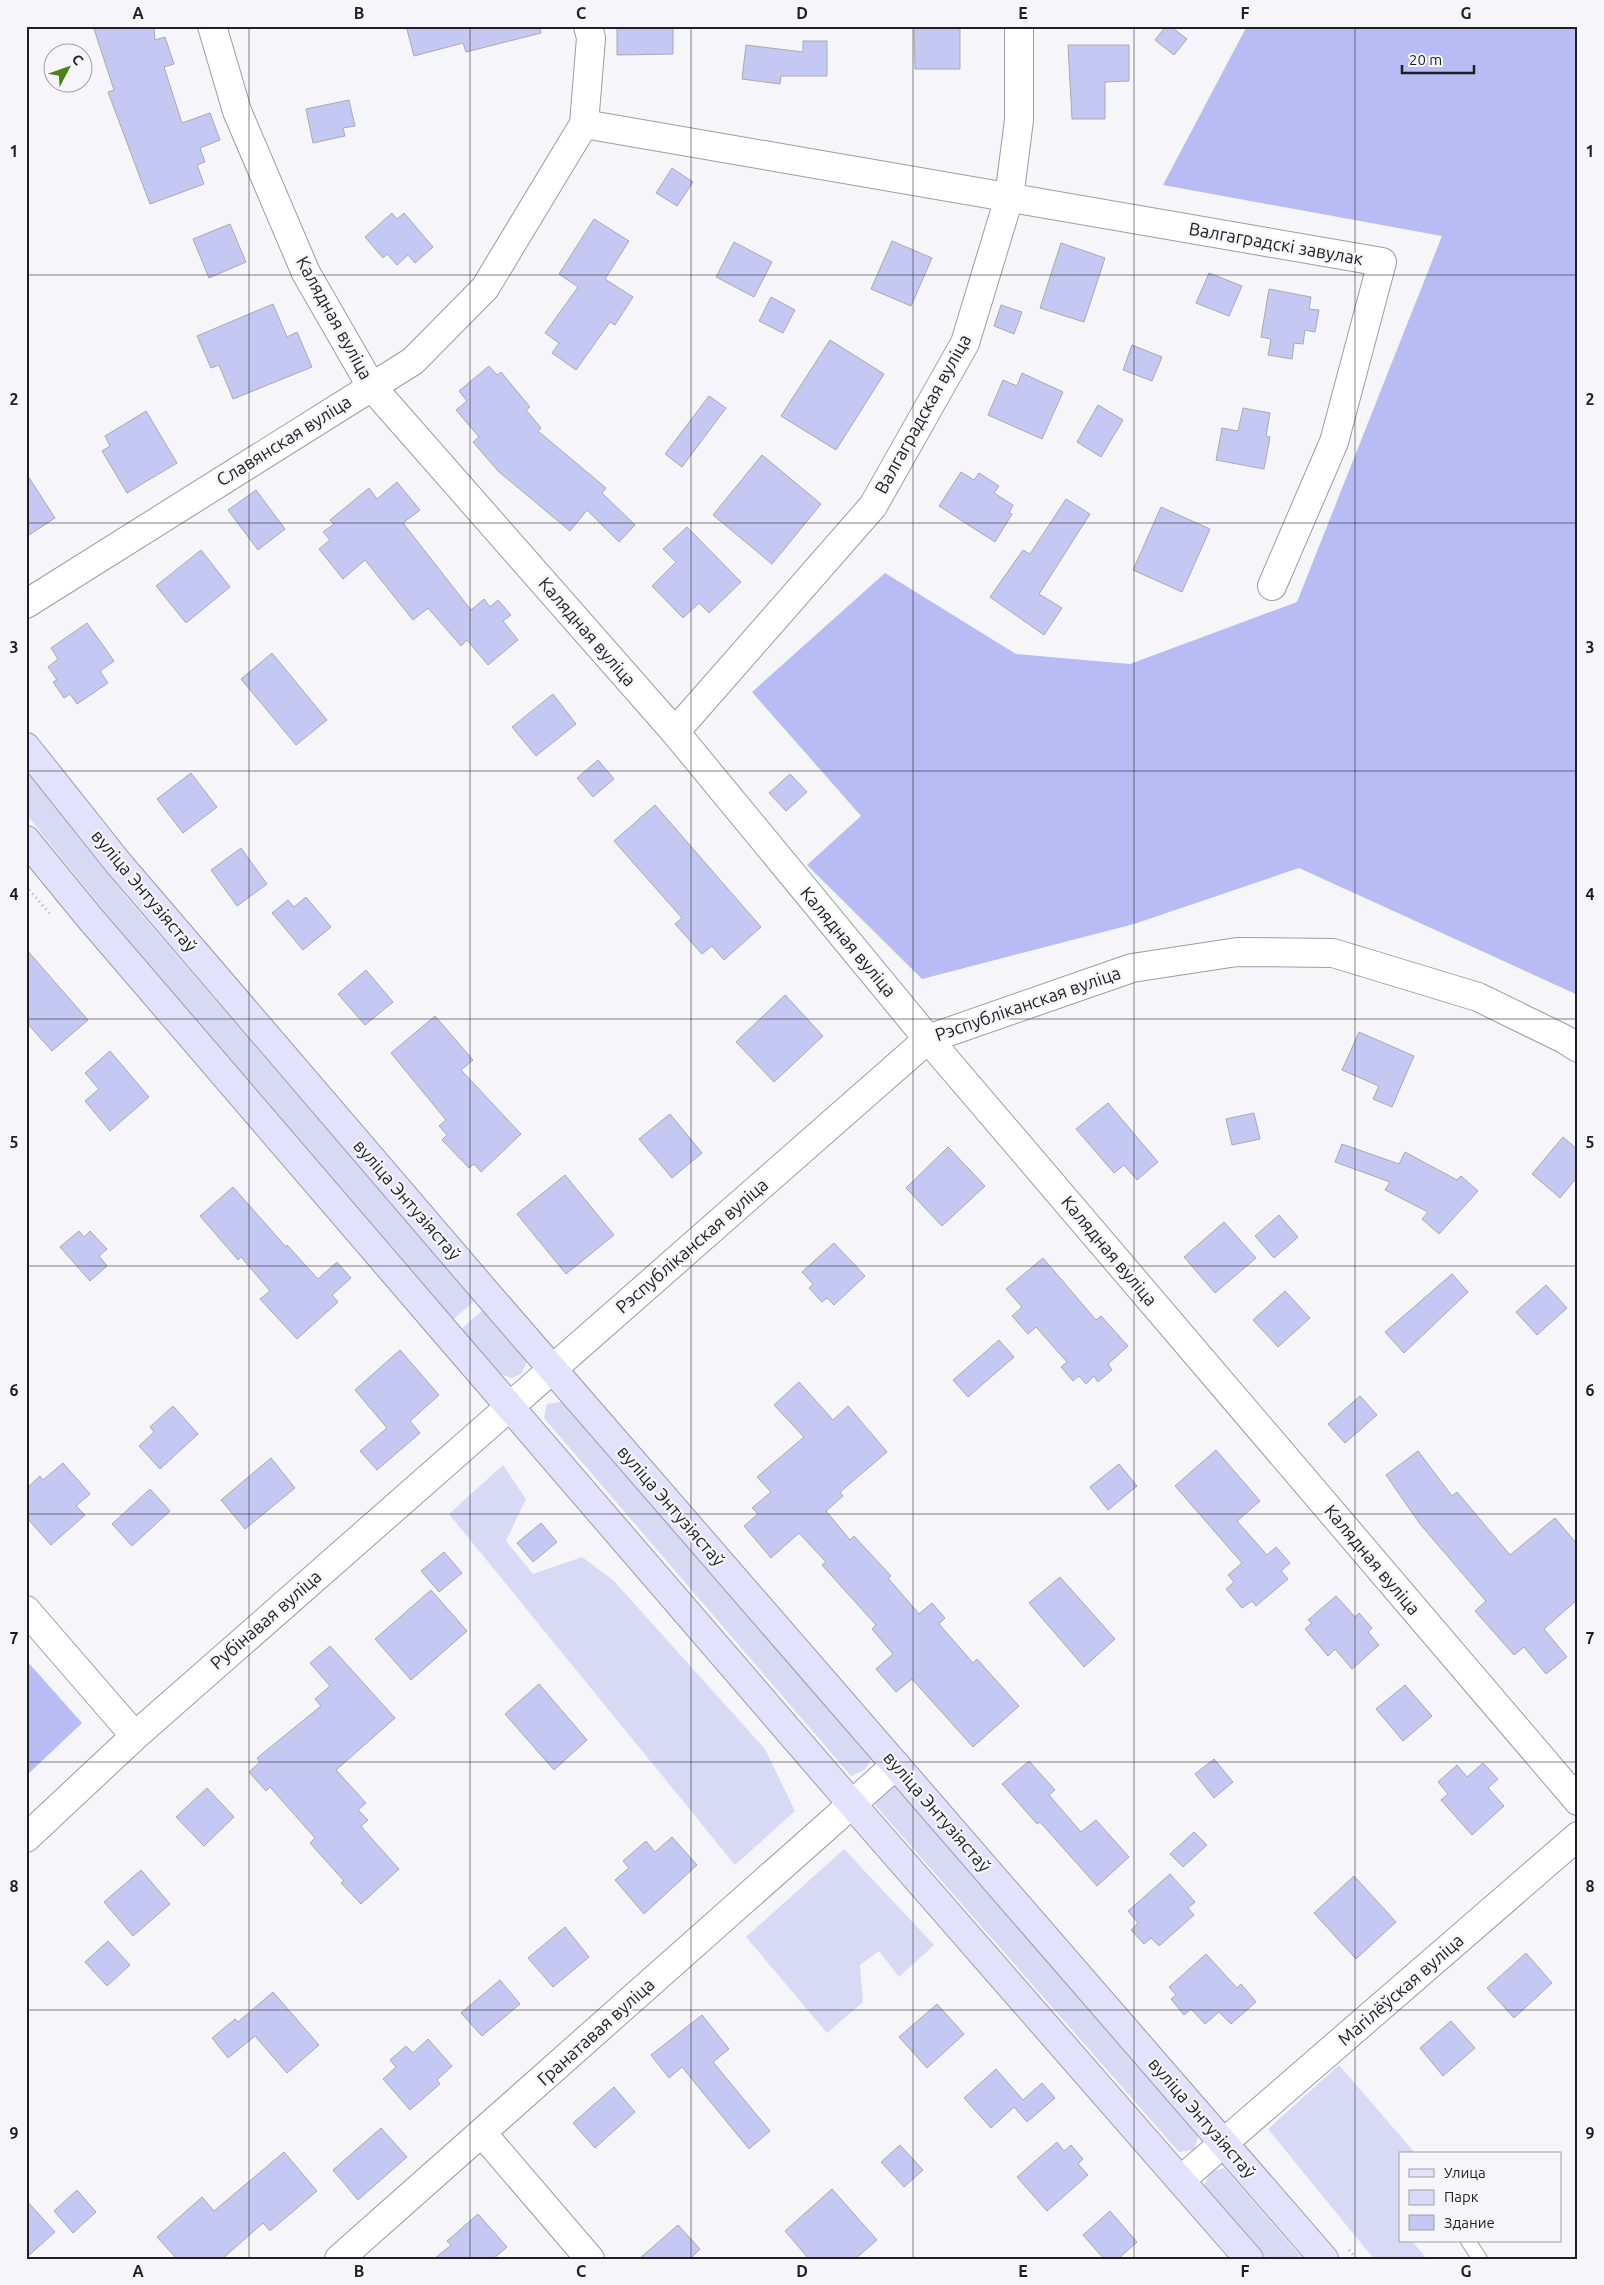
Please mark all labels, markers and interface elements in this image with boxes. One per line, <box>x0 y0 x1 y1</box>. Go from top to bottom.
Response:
text: A <box>132 4 144 22</box>
text: B <box>354 4 364 22</box>
text: C <box>576 4 586 22</box>
text: D <box>796 4 808 22</box>
text: E <box>1018 4 1028 22</box>
text: F <box>1241 4 1250 22</box>
text: G <box>1460 4 1472 22</box>
north arrow <box>42 42 92 92</box>
scale bar <box>1402 42 1474 74</box>
text: С <box>69 51 87 68</box>
text: 20 m <box>1409 51 1442 68</box>
text: 1 <box>9 142 19 160</box>
text: 1 <box>1585 142 1595 160</box>
street label: Валгаградскі завулак <box>1187 218 1365 268</box>
street label: Калядная вуліца <box>293 253 377 382</box>
street label: Валгаградская вуліца <box>870 330 974 497</box>
text: 2 <box>9 390 19 408</box>
text: 2 <box>1585 390 1595 408</box>
street label: Славянская вуліца <box>212 391 354 490</box>
street label: Калядная вуліца <box>535 573 640 690</box>
text: 3 <box>9 638 19 656</box>
text: 3 <box>1585 638 1595 656</box>
street label: вуліца Энтузіястаў <box>88 825 202 956</box>
street label: Калядная вуліца <box>797 882 901 1000</box>
text: 4 <box>9 885 19 903</box>
text: 4 <box>1585 885 1595 903</box>
street label: Рэспубліканская вуліца <box>932 962 1123 1044</box>
text: 5 <box>9 1133 19 1151</box>
text: 5 <box>1585 1133 1595 1151</box>
street label: вуліца Энтузіястаў <box>350 1135 466 1264</box>
street label: Рэспубліканская вуліца <box>611 1174 771 1317</box>
street label: Калядная вуліца <box>1058 1191 1162 1309</box>
text: 6 <box>9 1381 19 1399</box>
text: 6 <box>1585 1381 1595 1399</box>
street label: вуліца Энтузіястаў <box>614 1441 730 1570</box>
street label: Калядная вуліца <box>1321 1500 1425 1618</box>
street label: Рубінавая вуліца <box>206 1566 325 1673</box>
text: 7 <box>9 1629 19 1647</box>
text: 7 <box>1585 1629 1595 1647</box>
street label: вуліца Энтузіястаў <box>880 1747 996 1876</box>
text: 8 <box>9 1877 19 1895</box>
text: 8 <box>1585 1877 1595 1895</box>
street label: Магілёўская вуліца <box>1334 1929 1467 2049</box>
street label: Гранатавая вуліца <box>533 1974 658 2089</box>
street label: вуліца Энтузіястаў <box>1145 2053 1261 2182</box>
text: 9 <box>9 2124 19 2142</box>
text: 9 <box>1585 2124 1595 2142</box>
legend <box>1399 2152 1562 2242</box>
text: Улица <box>1444 2164 1486 2181</box>
text: Парк <box>1444 2188 1479 2205</box>
text: Здание <box>1444 2214 1495 2231</box>
text: A <box>132 2262 144 2280</box>
text: B <box>354 2262 364 2280</box>
text: C <box>576 2262 586 2280</box>
text: D <box>796 2262 808 2280</box>
text: E <box>1018 2262 1028 2280</box>
text: F <box>1241 2262 1250 2280</box>
text: G <box>1460 2262 1472 2280</box>

